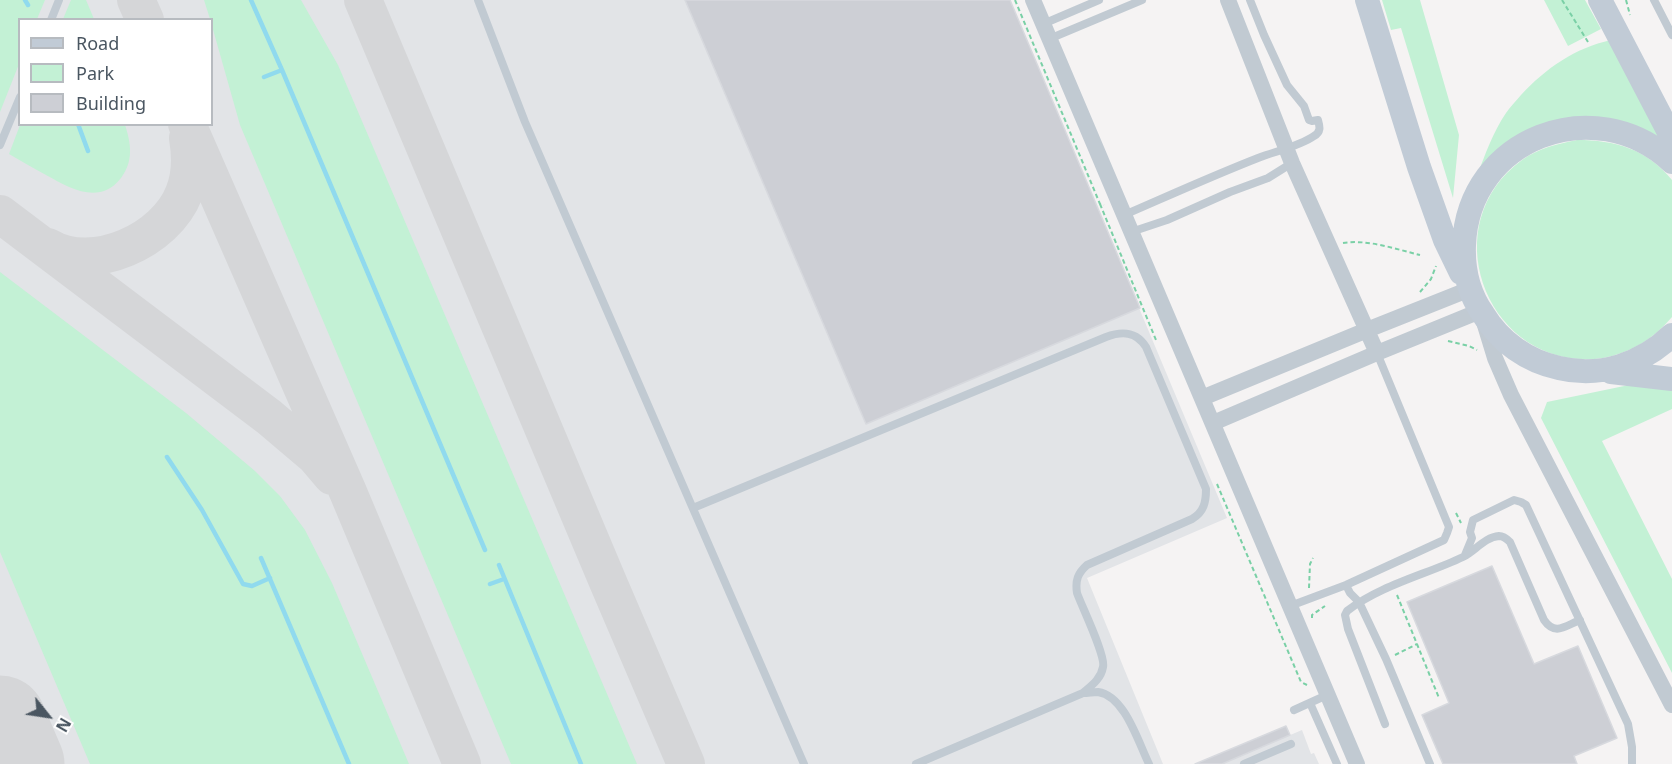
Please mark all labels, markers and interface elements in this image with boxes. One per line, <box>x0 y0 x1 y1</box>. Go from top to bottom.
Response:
legend <box>18 18 213 126</box>
text: Road <box>76 31 119 55</box>
text: Park <box>76 61 114 85</box>
text: Building <box>76 91 146 115</box>
north arrow <box>18 686 78 746</box>
text: N <box>51 714 76 736</box>

